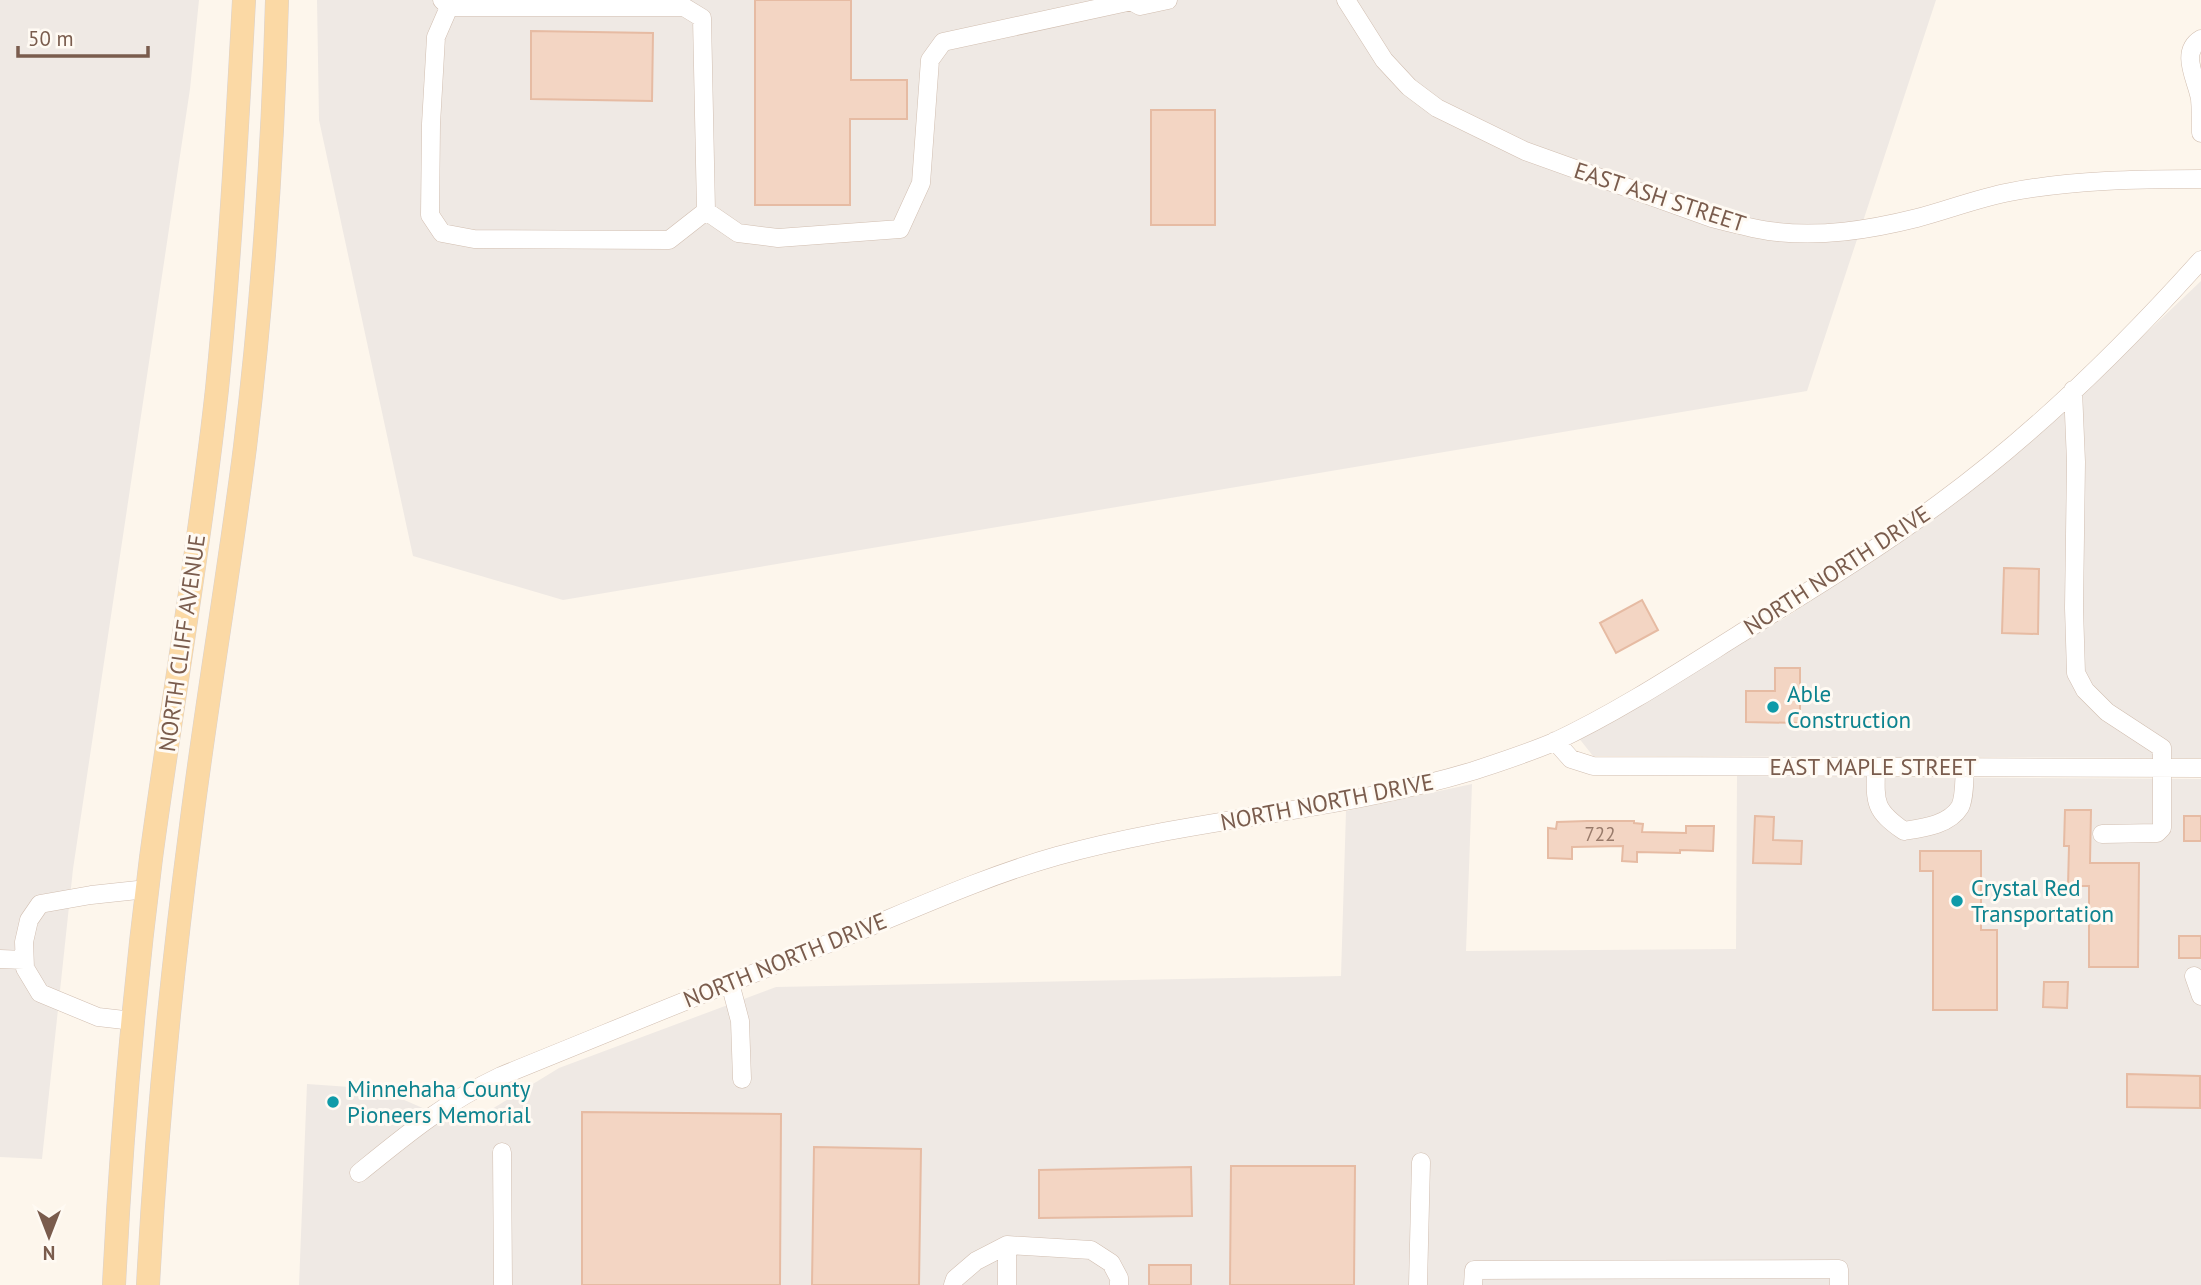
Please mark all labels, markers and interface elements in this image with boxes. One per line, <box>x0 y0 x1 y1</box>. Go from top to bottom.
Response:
scale bar <box>18 14 147 58</box>
text: 50 m <box>28 25 74 52</box>
street label: EAST ASH STREET <box>1571 155 1750 238</box>
street label: NORTH NORTH DRIVE <box>1738 498 1935 641</box>
street label: NORTH CLIFF AVENUE <box>152 532 211 754</box>
place label: Able Construction <box>1787 679 1911 734</box>
marker: Able Construction <box>1765 699 1781 715</box>
street label: EAST MAPLE STREET <box>1770 752 1977 781</box>
street label: NORTH NORTH DRIVE <box>1218 767 1436 836</box>
house number: 722 <box>1584 822 1616 846</box>
place label: Crystal Red Transportation <box>1971 873 2114 928</box>
marker: Crystal Red Transportation <box>1949 893 1965 909</box>
street label: NORTH NORTH DRIVE <box>679 906 891 1014</box>
place label: Minnehaha County Pioneers Memorial <box>347 1074 531 1129</box>
marker: Minnehaha County Pioneers Memorial <box>325 1094 341 1110</box>
north arrow <box>14 1201 84 1271</box>
text: N <box>43 1241 55 1265</box>

